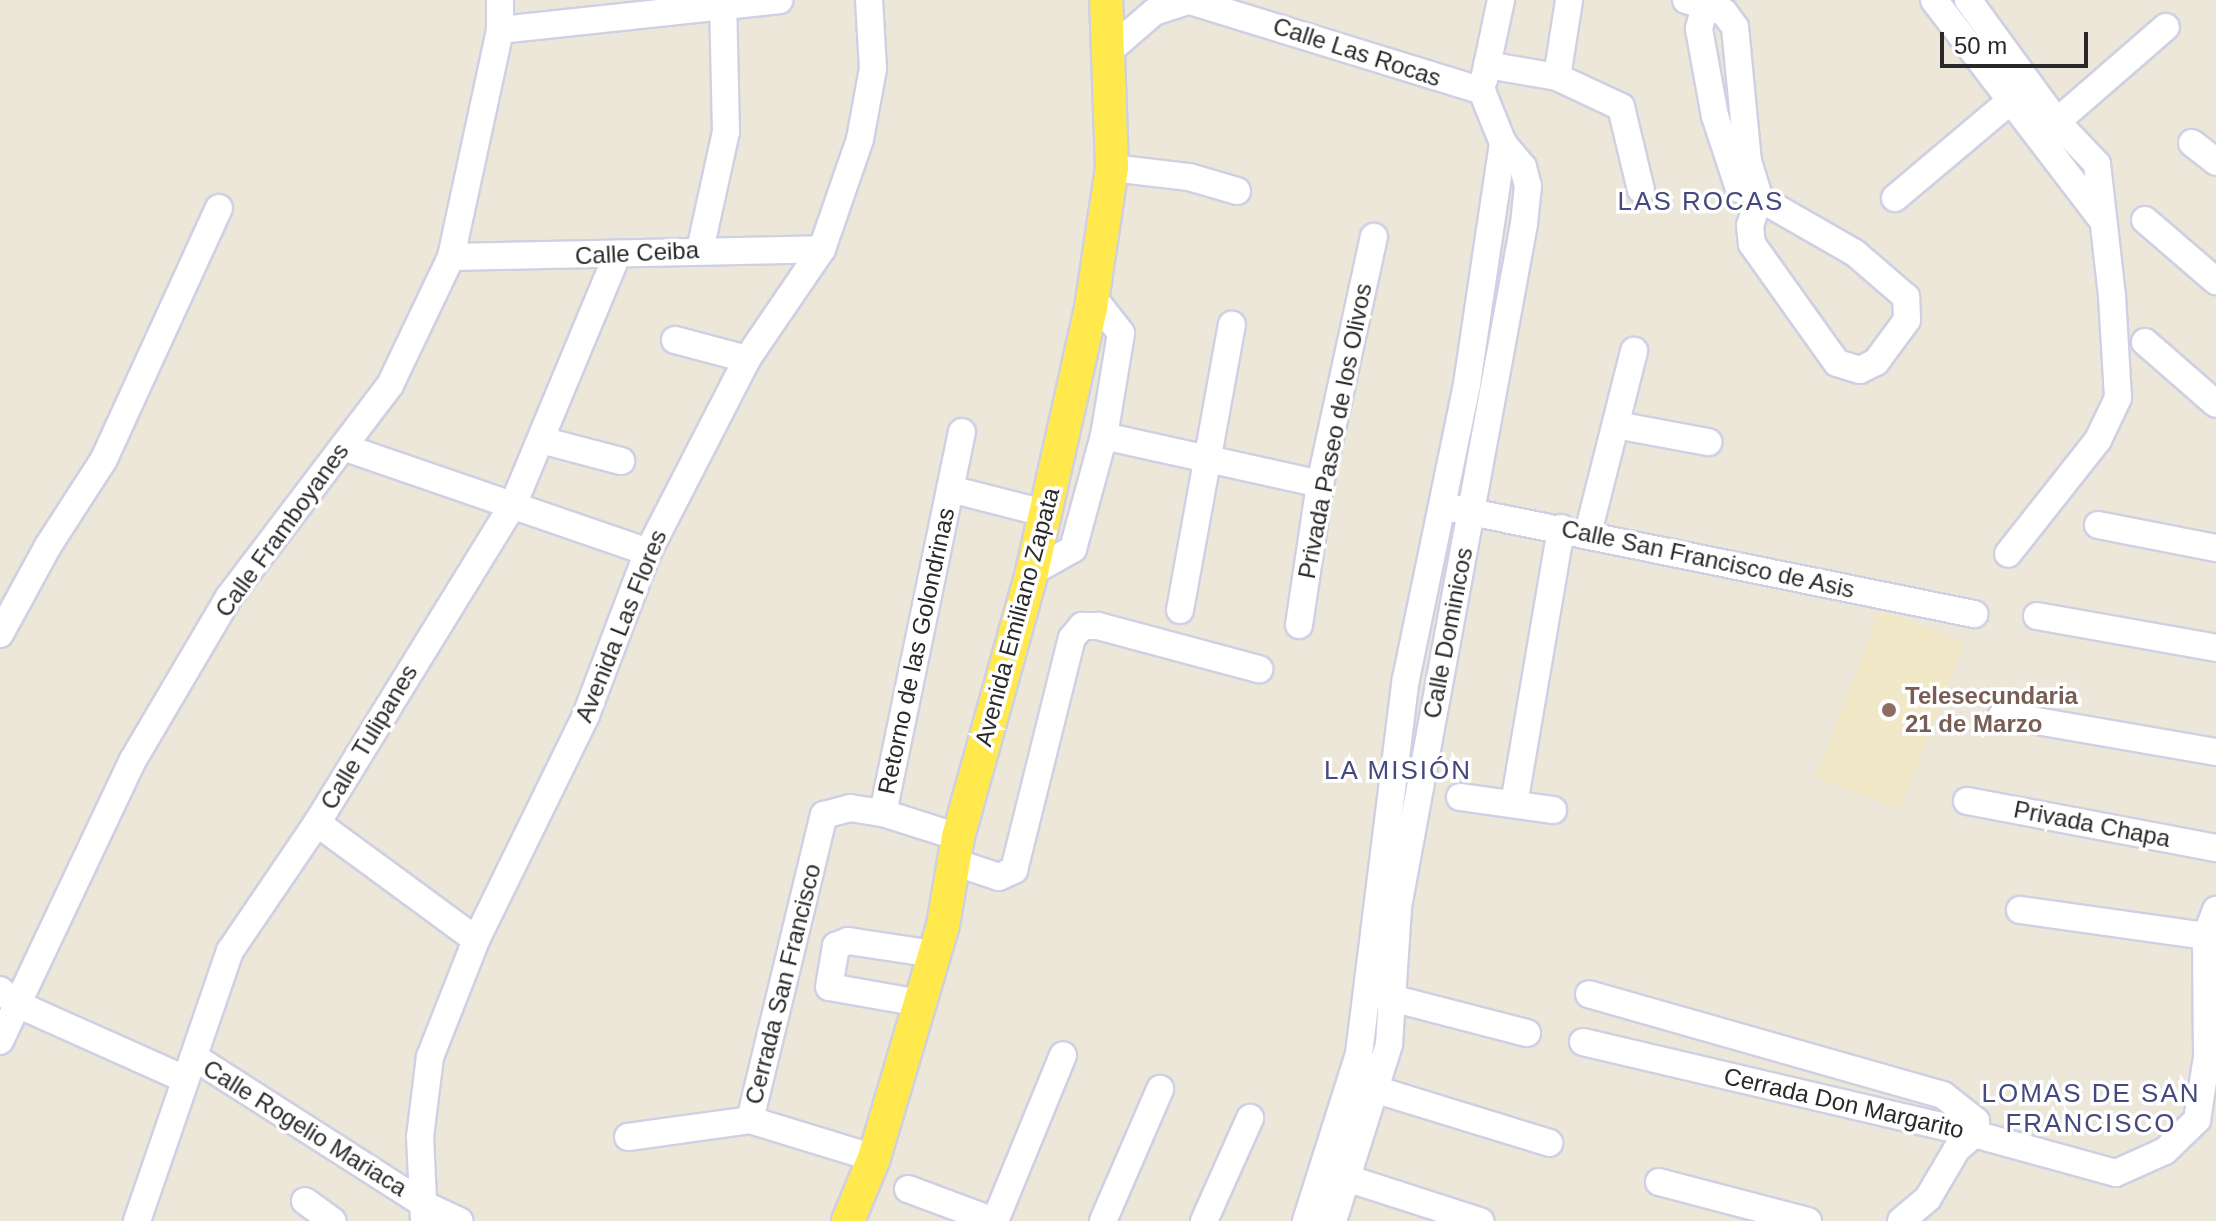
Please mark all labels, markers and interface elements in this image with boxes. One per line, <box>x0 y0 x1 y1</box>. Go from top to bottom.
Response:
street label: Calle Las Rocas <box>1269 11 1445 93</box>
scale bar <box>1944 16 2092 66</box>
text: 50 m <box>1954 32 2007 59</box>
district label: LAS ROCAS <box>1618 186 1784 218</box>
street label: Calle Ceiba <box>574 235 700 271</box>
street label: Privada Paseo de los Olivos <box>1292 281 1378 581</box>
street label: Calle Framboyanes <box>209 437 355 623</box>
street label: Avenida Emiliano Zapata <box>969 485 1065 749</box>
street label: Retorno de las Golondrinas <box>872 505 960 797</box>
street label: Calle San Francisco de Asis <box>1558 514 1858 604</box>
street label: Avenida Las Flores <box>569 526 673 726</box>
street label: Calle Dominicos <box>1417 545 1479 721</box>
street label: Calle Tulipanes <box>314 659 424 815</box>
place label: Telesecundaria 21 de Marzo <box>1905 682 2078 738</box>
marker: Telesecundaria 21 de Marzo <box>1880 701 1898 719</box>
district label: LA MISIÓN <box>1323 755 1473 787</box>
street label: Privada Chapa <box>2011 795 2173 853</box>
street label: Cerrada San Francisco <box>739 861 827 1107</box>
street label: Calle Rogelio Mariaca <box>198 1054 412 1202</box>
street label: Cerrada Don Margarito <box>1721 1061 1967 1145</box>
district label: LOMAS DE SAN FRANCISCO <box>1981 1078 2201 1140</box>

